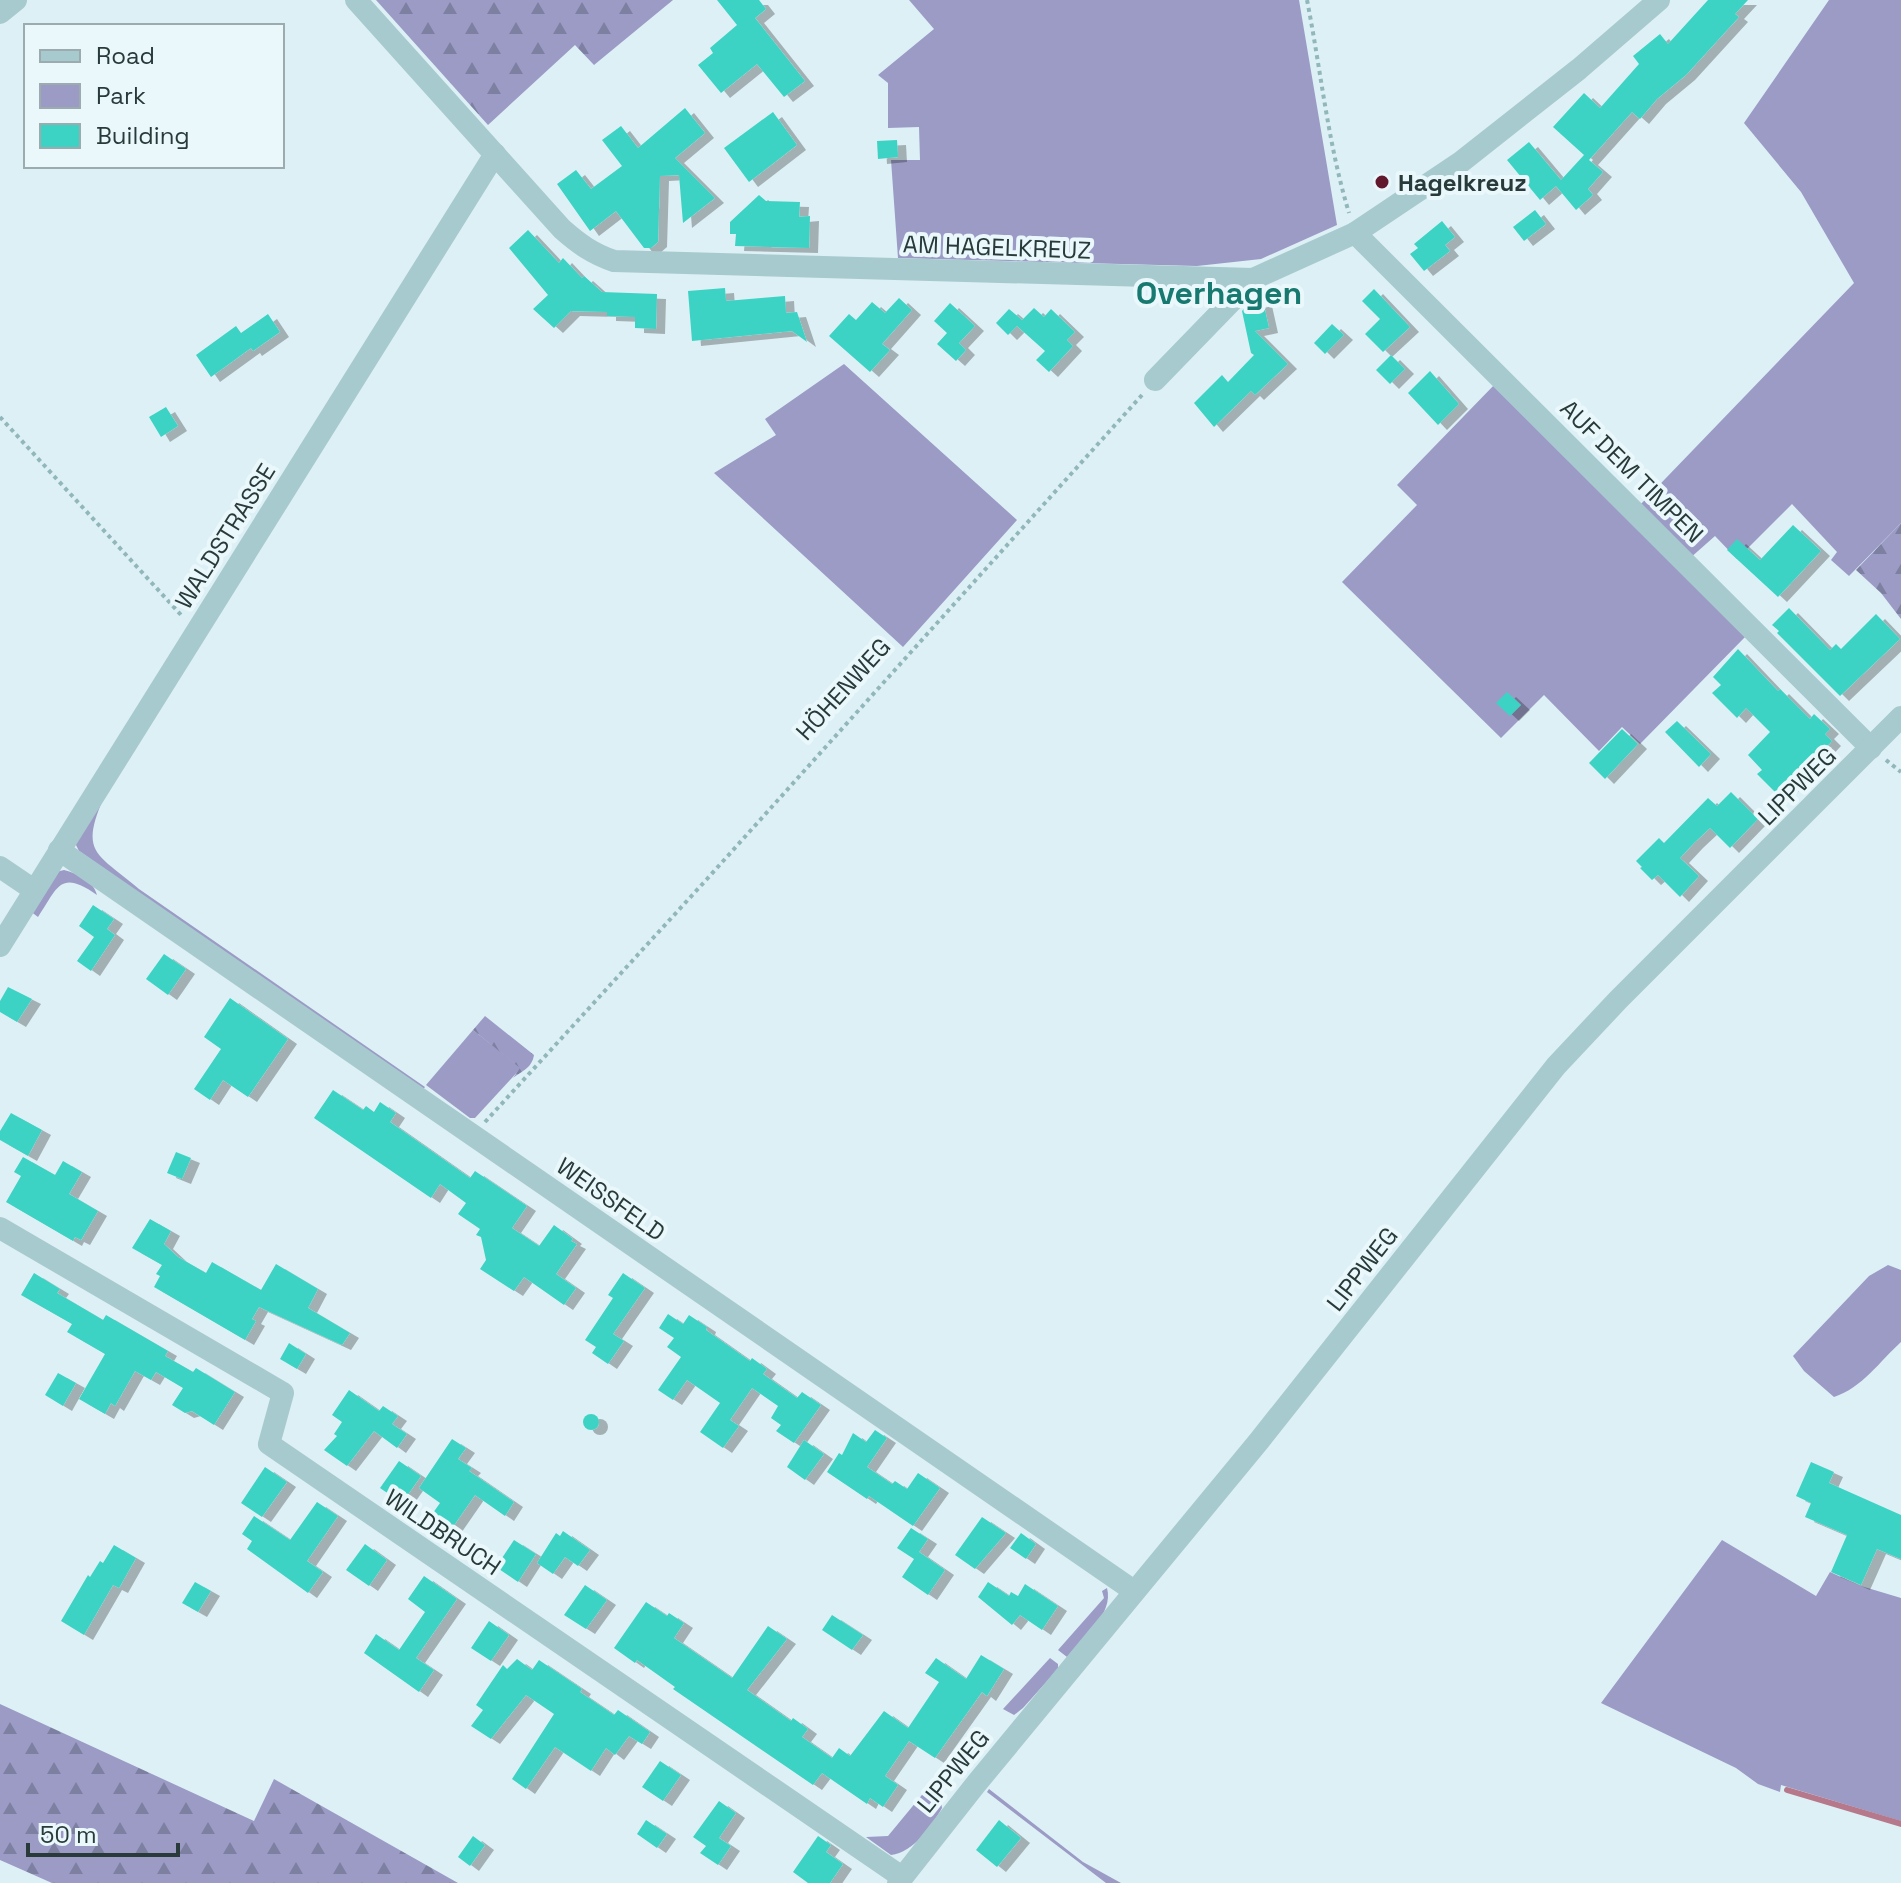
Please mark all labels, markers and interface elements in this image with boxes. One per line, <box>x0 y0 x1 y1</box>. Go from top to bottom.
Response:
legend <box>24 24 284 168</box>
text: Road <box>96 40 155 71</box>
text: Park <box>96 80 146 111</box>
text: Building <box>96 120 190 151</box>
place label: Hagelkreuz <box>1398 167 1527 198</box>
marker: Hagelkreuz <box>1373 173 1391 191</box>
street label: AM HAGELKREUZ <box>902 228 1092 266</box>
district label: Overhagen <box>1136 273 1302 313</box>
street label: AUF DEM TIMPEN <box>1554 393 1710 549</box>
street label: WALDSTRASSE <box>168 457 282 615</box>
street label: HÖHENWEG <box>789 631 897 747</box>
street label: LIPPWEG <box>1751 740 1843 832</box>
street label: WEISSFELD <box>551 1150 671 1248</box>
street label: LIPPWEG <box>1320 1221 1404 1317</box>
street label: WILDBRUCH <box>379 1482 507 1582</box>
street label: LIPPWEG <box>910 1723 996 1819</box>
scale bar <box>28 1807 178 1857</box>
text: 50 m <box>40 1819 97 1850</box>

